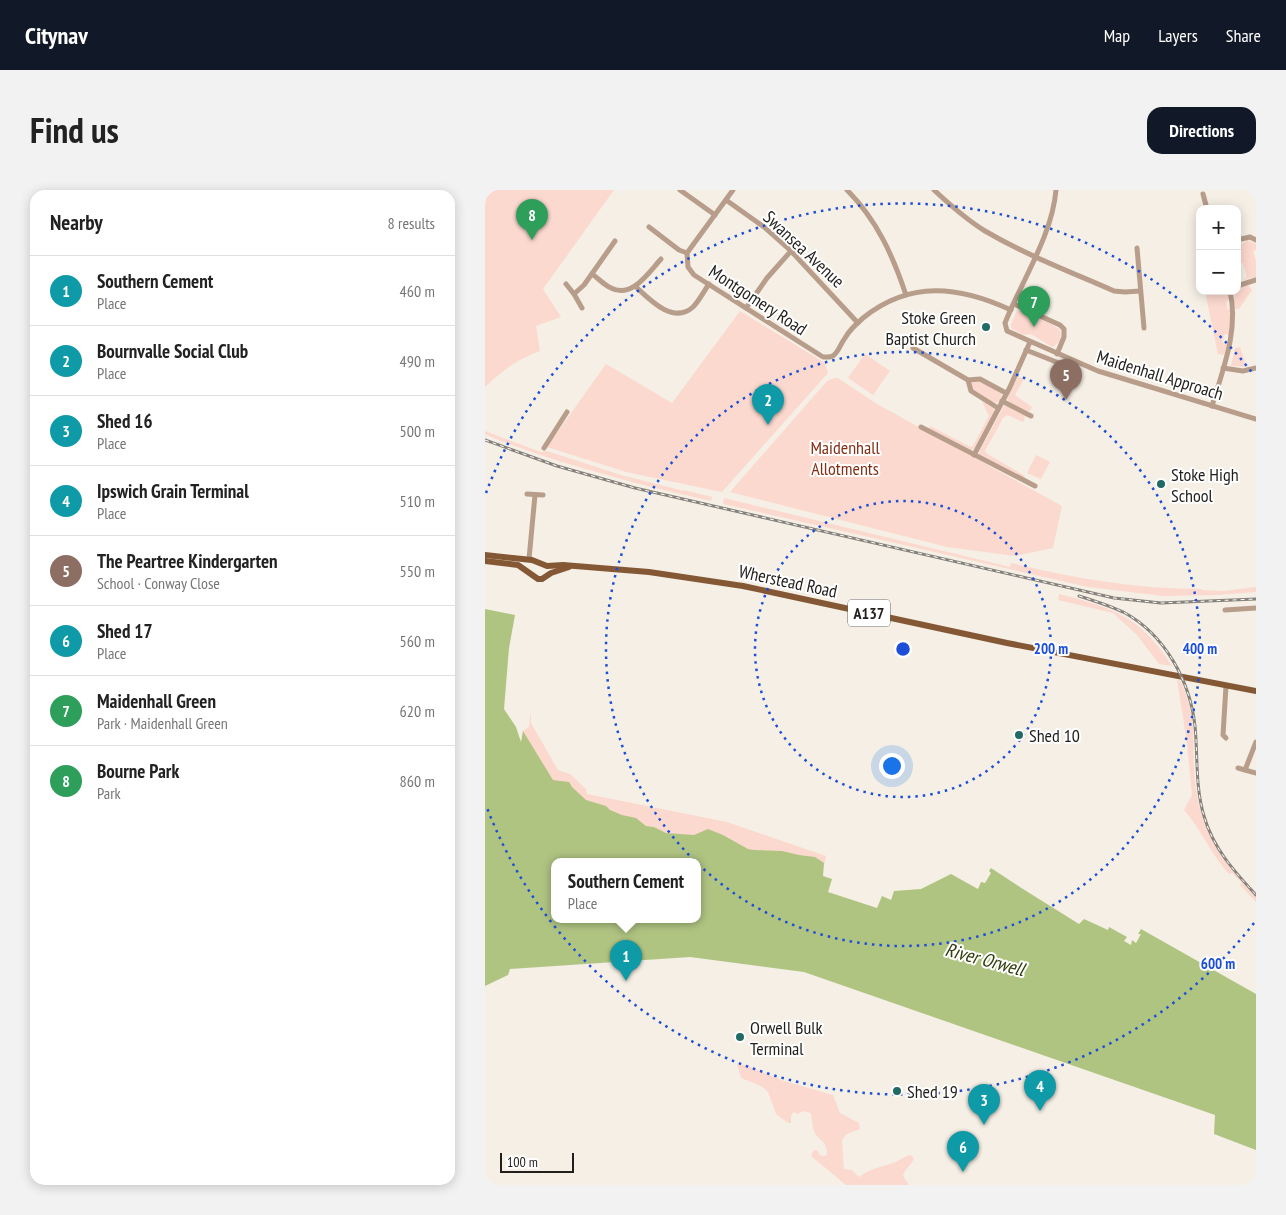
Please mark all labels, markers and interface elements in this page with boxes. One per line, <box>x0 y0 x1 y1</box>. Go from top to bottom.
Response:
text: Citynav <box>25 20 88 51</box>
text: Map <box>1104 24 1130 47</box>
text: Layers <box>1158 24 1198 47</box>
text: Share <box>1226 24 1261 47</box>
text: Find us <box>30 107 119 153</box>
button: Directions <box>1147 107 1256 154</box>
pin: 8 <box>516 199 548 240</box>
street label: Swansea Avenue <box>758 205 850 293</box>
map controls <box>1196 205 1241 295</box>
button: + <box>1196 205 1241 250</box>
text: Nearby <box>50 209 103 236</box>
text: 8 results <box>388 213 435 233</box>
button: − <box>1196 250 1241 295</box>
street label: Montgomery Road <box>705 260 811 340</box>
text: Southern Cement <box>97 269 213 293</box>
text: 1 <box>62 281 70 301</box>
text: 460 m <box>400 281 435 301</box>
pin: 7 <box>1018 286 1050 327</box>
text: Place <box>97 293 126 313</box>
place label: Stoke Green Baptist Church <box>886 306 976 350</box>
marker: Stoke Green Baptist Church <box>980 321 992 333</box>
text: Bournvalle Social Club <box>97 339 248 363</box>
street label: Maidenhall Approach <box>1094 345 1226 405</box>
text: 2 <box>62 351 70 371</box>
text: 490 m <box>400 351 435 371</box>
pin: 5 <box>1050 359 1082 400</box>
text: Place <box>97 363 126 383</box>
pin: 2 <box>752 384 784 425</box>
text: Shed 16 <box>97 409 153 433</box>
text: 3 <box>62 421 70 441</box>
text: 500 m <box>400 421 435 441</box>
text: Place <box>97 433 126 453</box>
park label: Maidenhall Allotments <box>810 436 880 480</box>
place label: Stoke High School <box>1171 463 1239 507</box>
marker: Stoke High School <box>1155 478 1167 490</box>
text: Ipswich Grain Terminal <box>97 479 249 503</box>
text: 4 <box>62 491 70 511</box>
text: 510 m <box>400 491 435 511</box>
text: Place <box>97 503 126 523</box>
text: The Peartree Kindergarten <box>97 549 278 573</box>
street label: Wherstead Road <box>737 559 839 603</box>
text: 5 <box>62 561 70 581</box>
text: 550 m <box>400 561 435 581</box>
text: School · Conway Close <box>97 573 220 593</box>
road number: A137 <box>848 599 890 626</box>
text: Shed 17 <box>97 619 153 643</box>
text: 6 <box>62 631 70 651</box>
text: 560 m <box>400 631 435 651</box>
text: 200 m <box>1034 639 1068 658</box>
text: 400 m <box>1183 639 1217 658</box>
centre of rings <box>894 640 912 658</box>
text: Place <box>97 643 126 663</box>
text: Maidenhall Green <box>97 689 216 713</box>
text: 7 <box>62 701 70 721</box>
text: 620 m <box>400 701 435 721</box>
text: Park · Maidenhall Green <box>97 713 228 733</box>
place label: Shed 10 <box>1029 724 1080 747</box>
marker: Shed 10 <box>1013 729 1025 741</box>
your location <box>879 753 905 779</box>
text: Bourne Park <box>97 759 179 783</box>
text: 8 <box>62 771 70 791</box>
text: 860 m <box>400 771 435 791</box>
text: Park <box>97 783 121 803</box>
popup <box>551 858 701 923</box>
text: Southern Cement <box>568 869 684 893</box>
text: Place <box>568 893 597 913</box>
water label: River Orwell <box>943 937 1029 981</box>
pin: 1 <box>610 940 642 981</box>
text: 600 m <box>1201 954 1235 973</box>
place label: Orwell Bulk Terminal <box>750 1016 822 1060</box>
marker: Orwell Bulk Terminal <box>734 1031 746 1043</box>
pin: 4 <box>1024 1070 1056 1111</box>
place label: Shed 19 <box>907 1080 958 1103</box>
pin: 3 <box>968 1084 1000 1125</box>
marker: Shed 19 <box>891 1085 903 1097</box>
pin: 6 <box>947 1131 979 1172</box>
scale bar <box>500 1150 574 1173</box>
text: 100 m <box>507 1153 538 1171</box>

